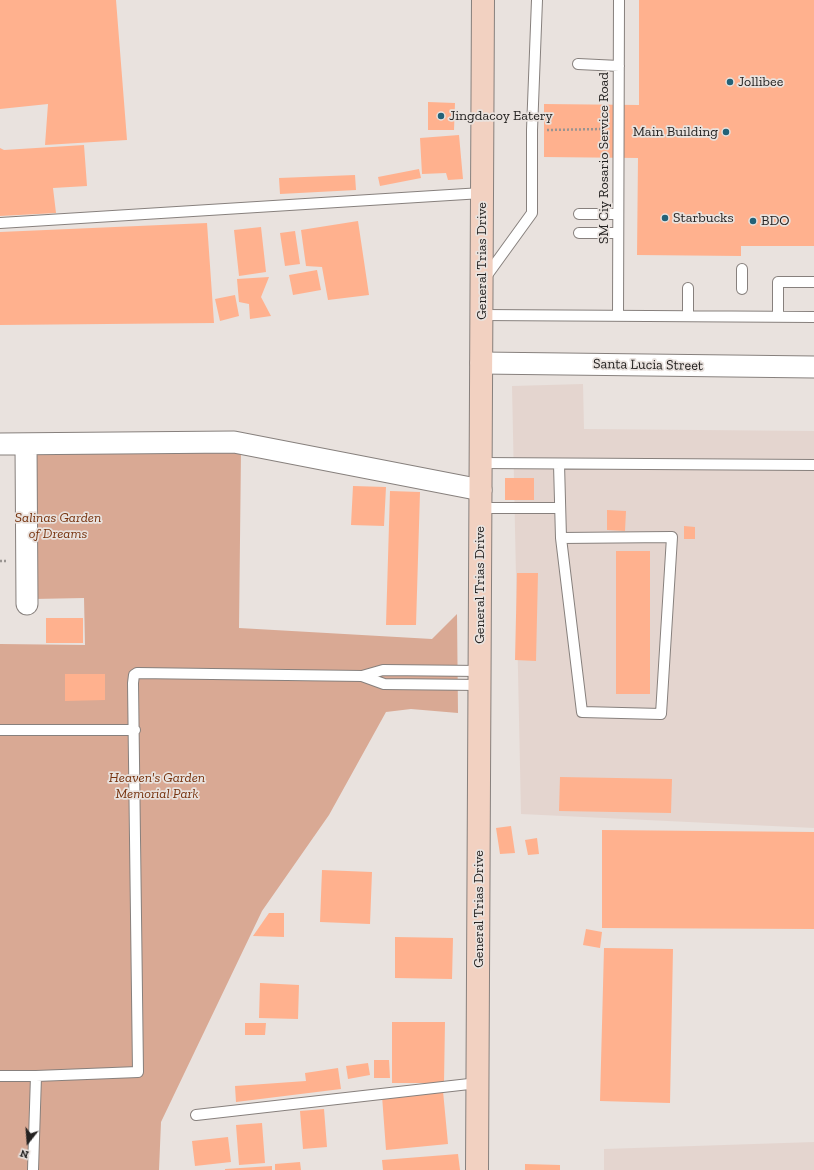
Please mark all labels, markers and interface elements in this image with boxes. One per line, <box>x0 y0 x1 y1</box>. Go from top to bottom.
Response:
street label: SM Ciy Rosario Service Road <box>596 72 612 244</box>
place label: Jollibee <box>738 74 783 90</box>
marker: Jollibee <box>725 77 735 87</box>
place label: Jingdacoy Eatery <box>449 108 553 124</box>
marker: Jingdacoy Eatery <box>436 111 446 121</box>
place label: Main Building <box>633 124 718 140</box>
marker: Main Building <box>721 127 731 137</box>
street label: General Trias Drive <box>474 202 490 320</box>
place label: Starbucks <box>673 210 734 226</box>
marker: Starbucks <box>660 213 670 223</box>
place label: BDO <box>761 213 790 229</box>
marker: BDO <box>748 216 758 226</box>
street label: Santa Lucia Street <box>593 356 703 374</box>
park label: Salinas Garden of Dreams <box>15 510 101 542</box>
street label: General Trias Drive <box>472 526 488 644</box>
park label: Heaven's Garden Memorial Park <box>109 770 205 802</box>
street label: General Trias Drive <box>471 850 487 968</box>
north arrow <box>8 1122 48 1162</box>
text: N <box>18 1147 30 1161</box>

